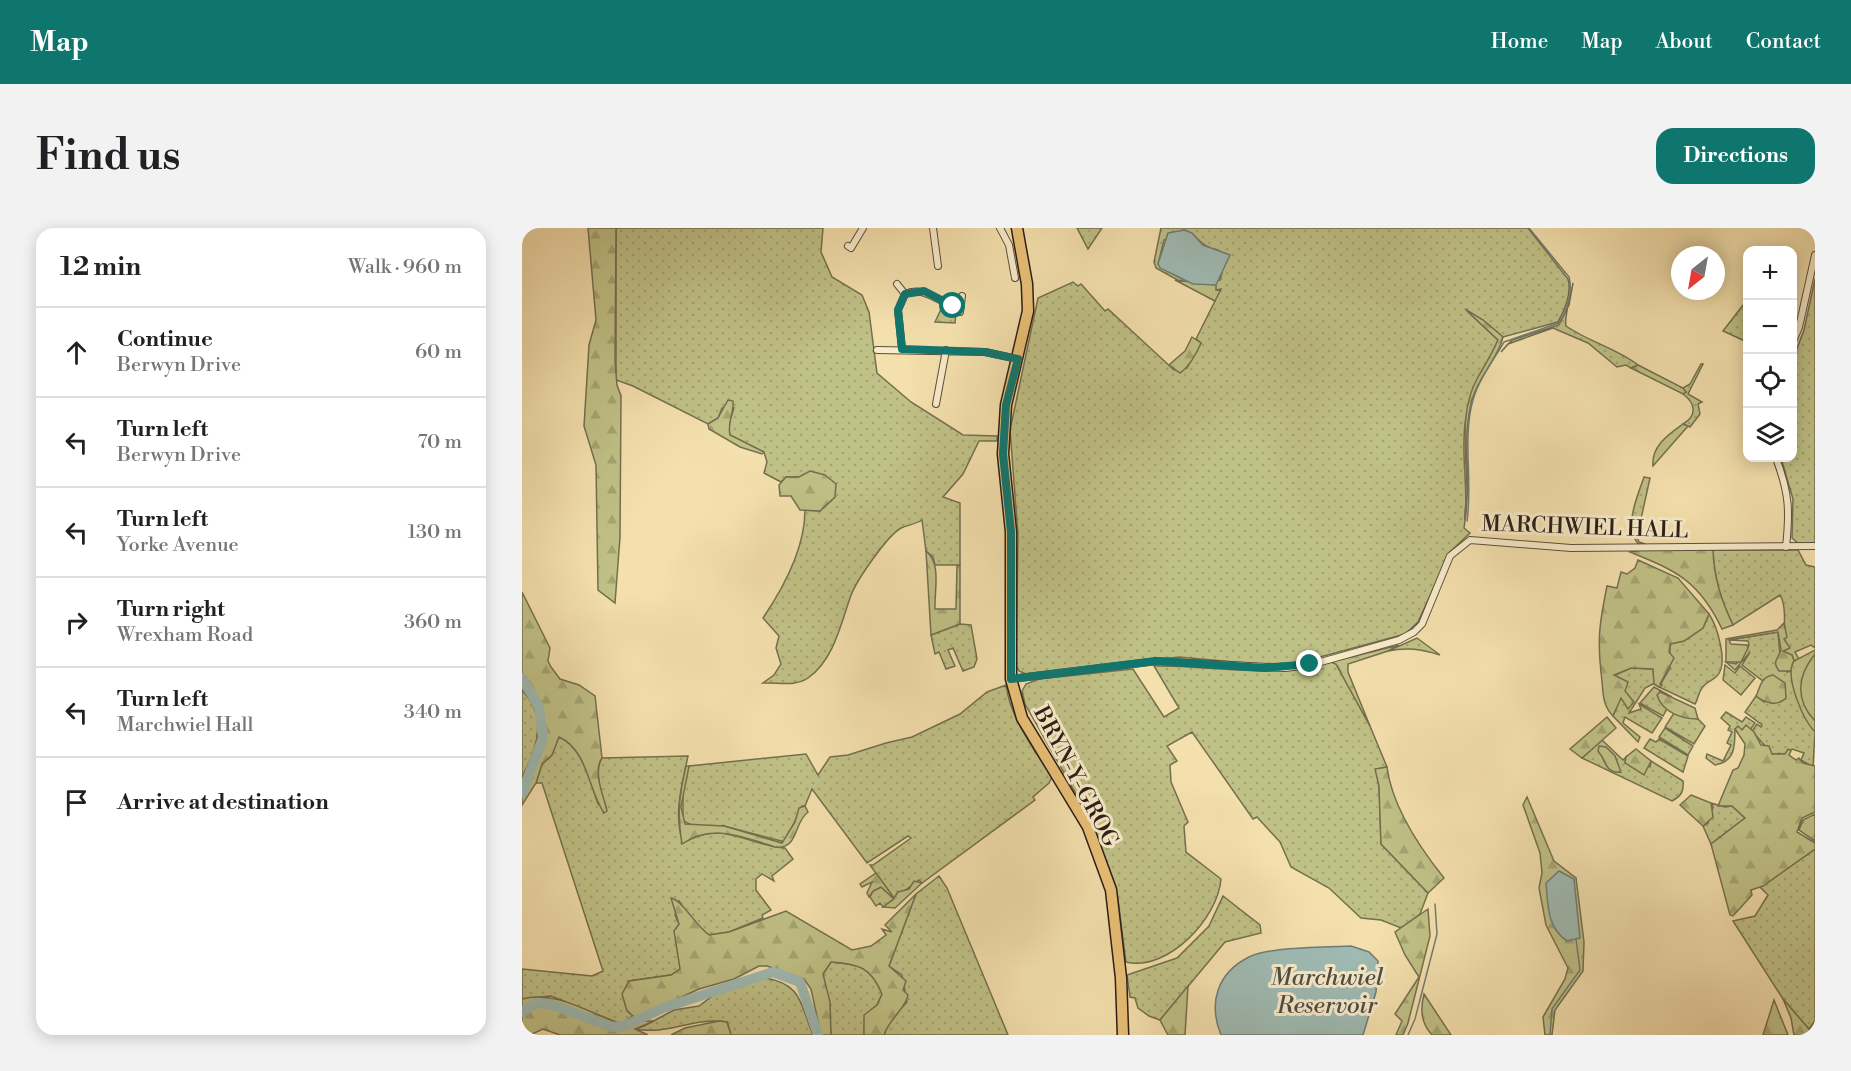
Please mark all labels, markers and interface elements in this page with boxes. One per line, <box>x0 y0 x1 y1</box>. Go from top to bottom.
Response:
text: Map <box>30 25 89 60</box>
text: Home <box>1491 29 1548 55</box>
text: Map <box>1581 29 1623 55</box>
text: About <box>1656 29 1713 55</box>
text: Contact <box>1746 29 1821 55</box>
button: Directions <box>1656 128 1815 184</box>
text: Find us <box>36 130 180 183</box>
north arrow <box>1671 246 1725 300</box>
map controls <box>1743 246 1797 462</box>
button: + <box>1743 246 1797 300</box>
text: 12 min <box>60 251 141 283</box>
text: Walk · 960 m <box>348 255 462 280</box>
route start <box>939 292 965 318</box>
button: − <box>1743 300 1797 354</box>
text: Continue <box>117 326 213 353</box>
icon: ahead <box>60 336 93 369</box>
text: 60 m <box>415 340 462 365</box>
text: Berwyn Drive <box>117 353 241 378</box>
button: locate <box>1743 354 1797 408</box>
button: layers <box>1743 408 1797 462</box>
text: Turn left <box>117 416 208 443</box>
icon: left <box>60 426 93 459</box>
text: 70 m <box>418 430 462 455</box>
text: Berwyn Drive <box>117 443 241 468</box>
text: Turn left <box>117 506 208 533</box>
street label: MARCHWIEL HALL <box>1481 510 1689 545</box>
icon: left <box>60 516 93 549</box>
text: 130 m <box>407 520 462 545</box>
text: Yorke Avenue <box>117 533 239 558</box>
text: Turn right <box>117 596 225 623</box>
icon: right <box>60 606 93 639</box>
text: 360 m <box>404 610 462 635</box>
text: Wrexham Road <box>117 623 253 648</box>
route end <box>1296 650 1322 676</box>
text: Turn left <box>117 686 208 713</box>
icon: left <box>60 696 93 729</box>
text: 340 m <box>404 700 462 725</box>
street label: BRYN-Y-GROG <box>1027 701 1124 852</box>
text: Marchwiel Hall <box>117 713 253 738</box>
icon: arrive <box>60 786 93 819</box>
text: Arrive at destination <box>117 789 329 816</box>
water label: Marchwiel Reservoir <box>1270 963 1384 1021</box>

